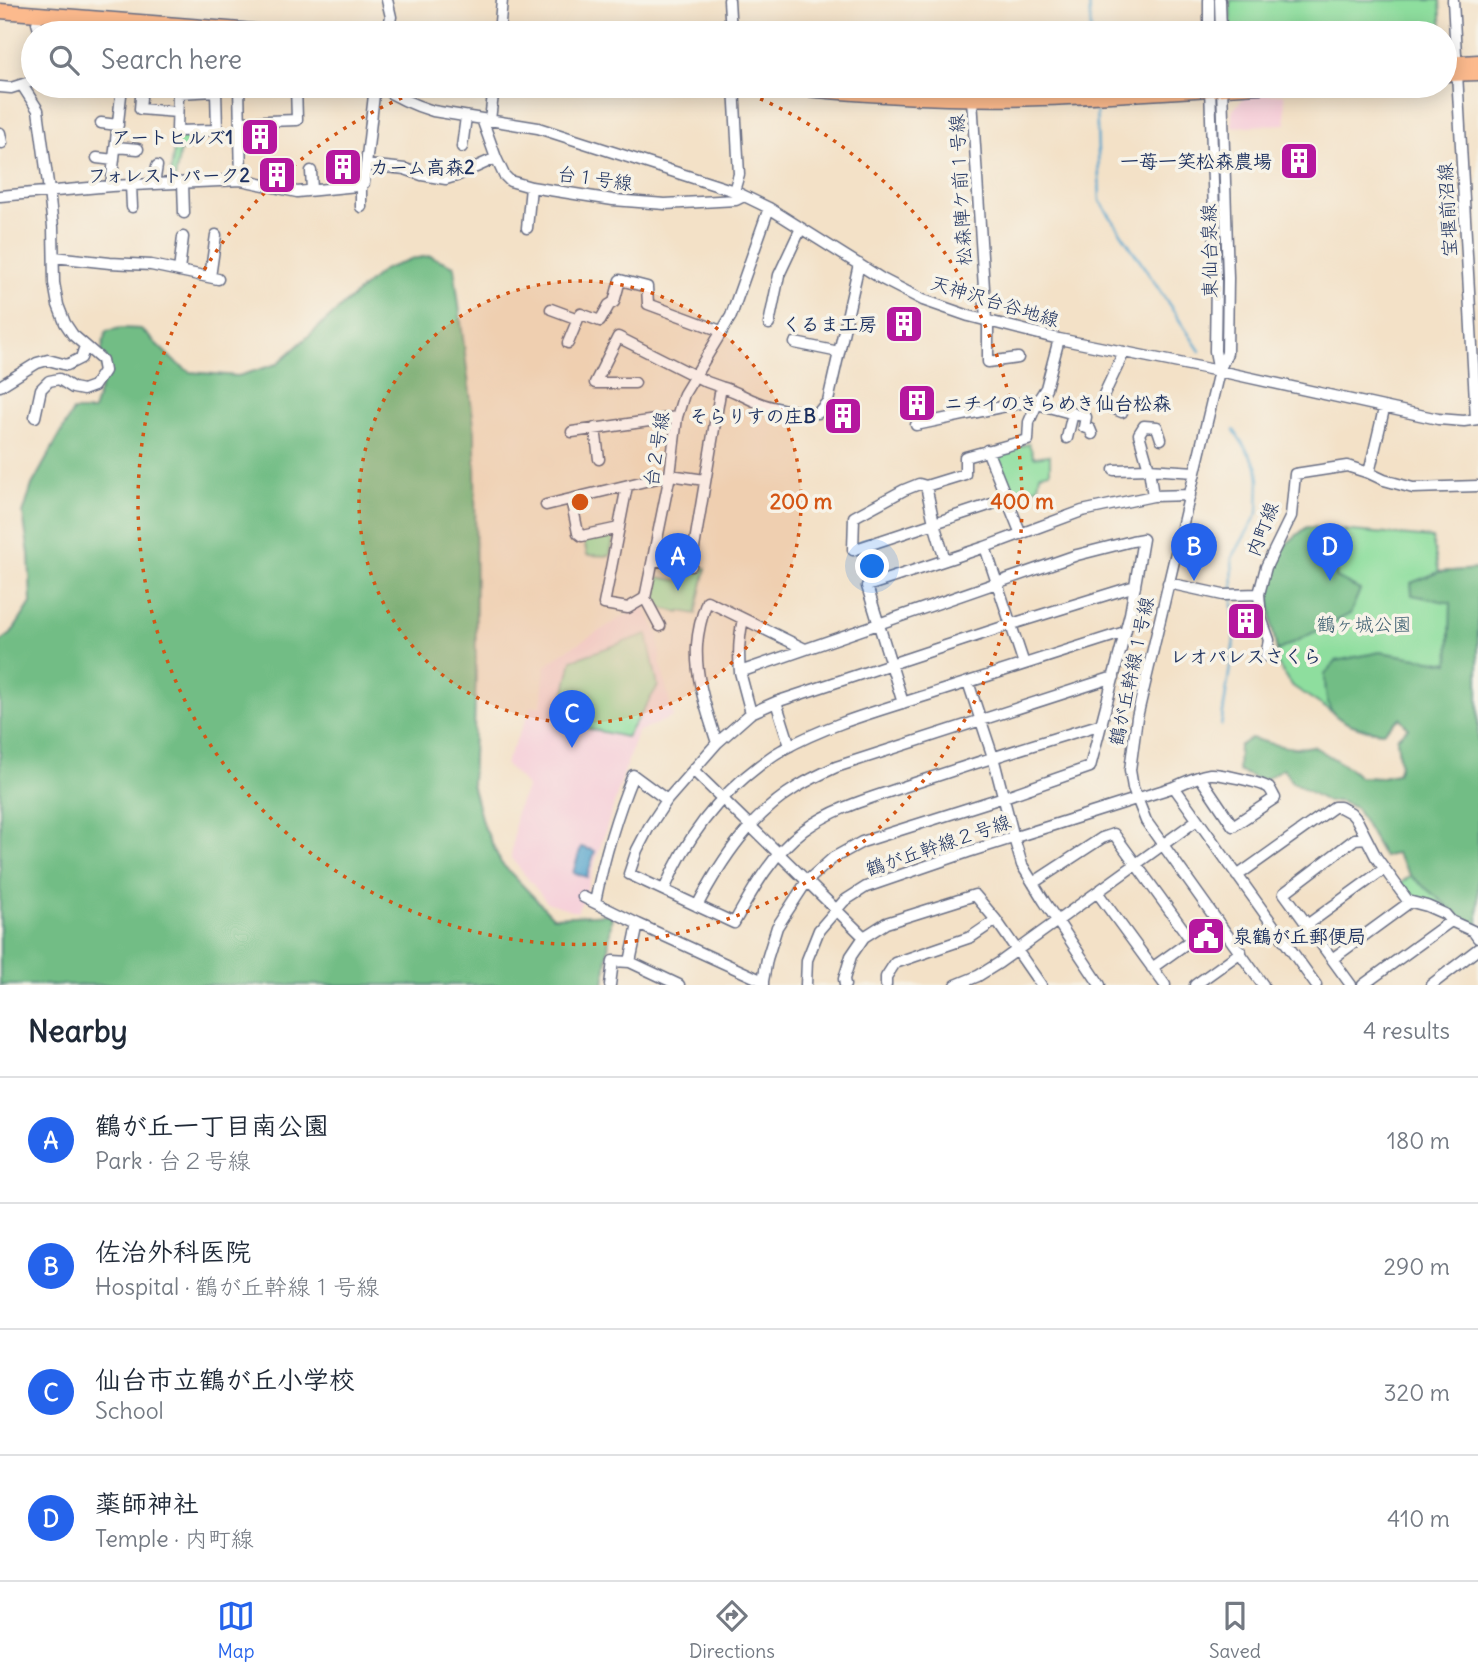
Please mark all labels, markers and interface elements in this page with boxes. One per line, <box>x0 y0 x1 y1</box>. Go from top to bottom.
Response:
search box <box>21 21 1457 98</box>
icon: search <box>45 41 83 79</box>
text: Search here <box>101 43 242 76</box>
street label: 松森陣ケ前１号線 <box>944 113 976 267</box>
building icon: アートヒルズ1 <box>239 116 281 158</box>
place label: アートヒルズ1 <box>112 125 233 149</box>
building icon: 一苺一笑松森農場 <box>1278 140 1320 182</box>
building icon: カーム高森2 <box>322 146 364 188</box>
place label: 一苺一笑松森農場 <box>1120 149 1272 173</box>
building icon: フォレストパーク2 <box>256 154 298 196</box>
place label: カーム高森2 <box>370 155 475 179</box>
street label: 台１号線 <box>556 161 634 195</box>
street label: 宝堰前沼線 <box>1433 162 1461 258</box>
place label: フォレストパーク2 <box>88 163 250 187</box>
street label: 東仙台泉線 <box>1196 203 1222 299</box>
street label: 天神沢台谷地線 <box>928 270 1062 332</box>
building icon: くるま工房 <box>883 303 925 345</box>
place label: くるま工房 <box>782 312 877 336</box>
building icon: ニチイのきらめき仙台松森 <box>896 382 938 424</box>
place label: ニチイのきらめき仙台松森 <box>944 391 1171 415</box>
building icon: そらりすの庄B <box>822 395 864 437</box>
place label: そらりすの庄B <box>690 404 816 428</box>
street label: 台２号線 <box>638 410 674 488</box>
text: 200 m <box>770 488 833 515</box>
text: 400 m <box>990 488 1054 515</box>
centre of rings <box>568 490 592 514</box>
street label: 内町線 <box>1241 498 1283 560</box>
pin: B <box>1171 523 1217 581</box>
pin: D <box>1307 523 1353 581</box>
pin: A <box>655 533 701 591</box>
your location <box>855 549 889 583</box>
street label: 鶴が丘幹線１号線 <box>1103 594 1159 748</box>
building icon: レオパレスさくら <box>1225 600 1267 642</box>
park label: 鶴ヶ城公園 <box>1316 612 1412 636</box>
place label: レオパレスさくら <box>1170 644 1322 668</box>
pin: C <box>549 690 595 748</box>
street label: 鶴が丘幹線２号線 <box>862 809 1014 881</box>
public building icon: 泉鶴が丘郵便局 <box>1185 915 1227 957</box>
place label: 泉鶴が丘郵便局 <box>1233 924 1366 948</box>
text: Nearby <box>28 1012 128 1050</box>
text: 4 results <box>1363 1016 1450 1045</box>
text: 鶴が丘一丁目南公園 <box>95 1109 329 1142</box>
text: A <box>44 1126 58 1155</box>
text: 180 m <box>1387 1126 1450 1155</box>
text: Park · 台２号線 <box>95 1146 251 1175</box>
text: 佐治外科医院 <box>95 1235 251 1268</box>
text: B <box>43 1252 59 1281</box>
text: 290 m <box>1383 1252 1450 1281</box>
text: Hospital · 鶴が丘幹線１号線 <box>95 1272 379 1301</box>
text: 仙台市立鶴が丘小学校 <box>95 1363 355 1396</box>
text: C <box>43 1378 59 1407</box>
text: 320 m <box>1384 1378 1450 1407</box>
text: School <box>95 1396 164 1425</box>
text: 薬師神社 <box>95 1487 199 1520</box>
text: D <box>43 1504 59 1533</box>
text: 410 m <box>1387 1504 1450 1533</box>
text: Temple · 内町線 <box>95 1524 254 1553</box>
tab: Map <box>217 1597 255 1663</box>
tab: Directions <box>689 1597 775 1663</box>
tab: Saved <box>1209 1597 1261 1663</box>

